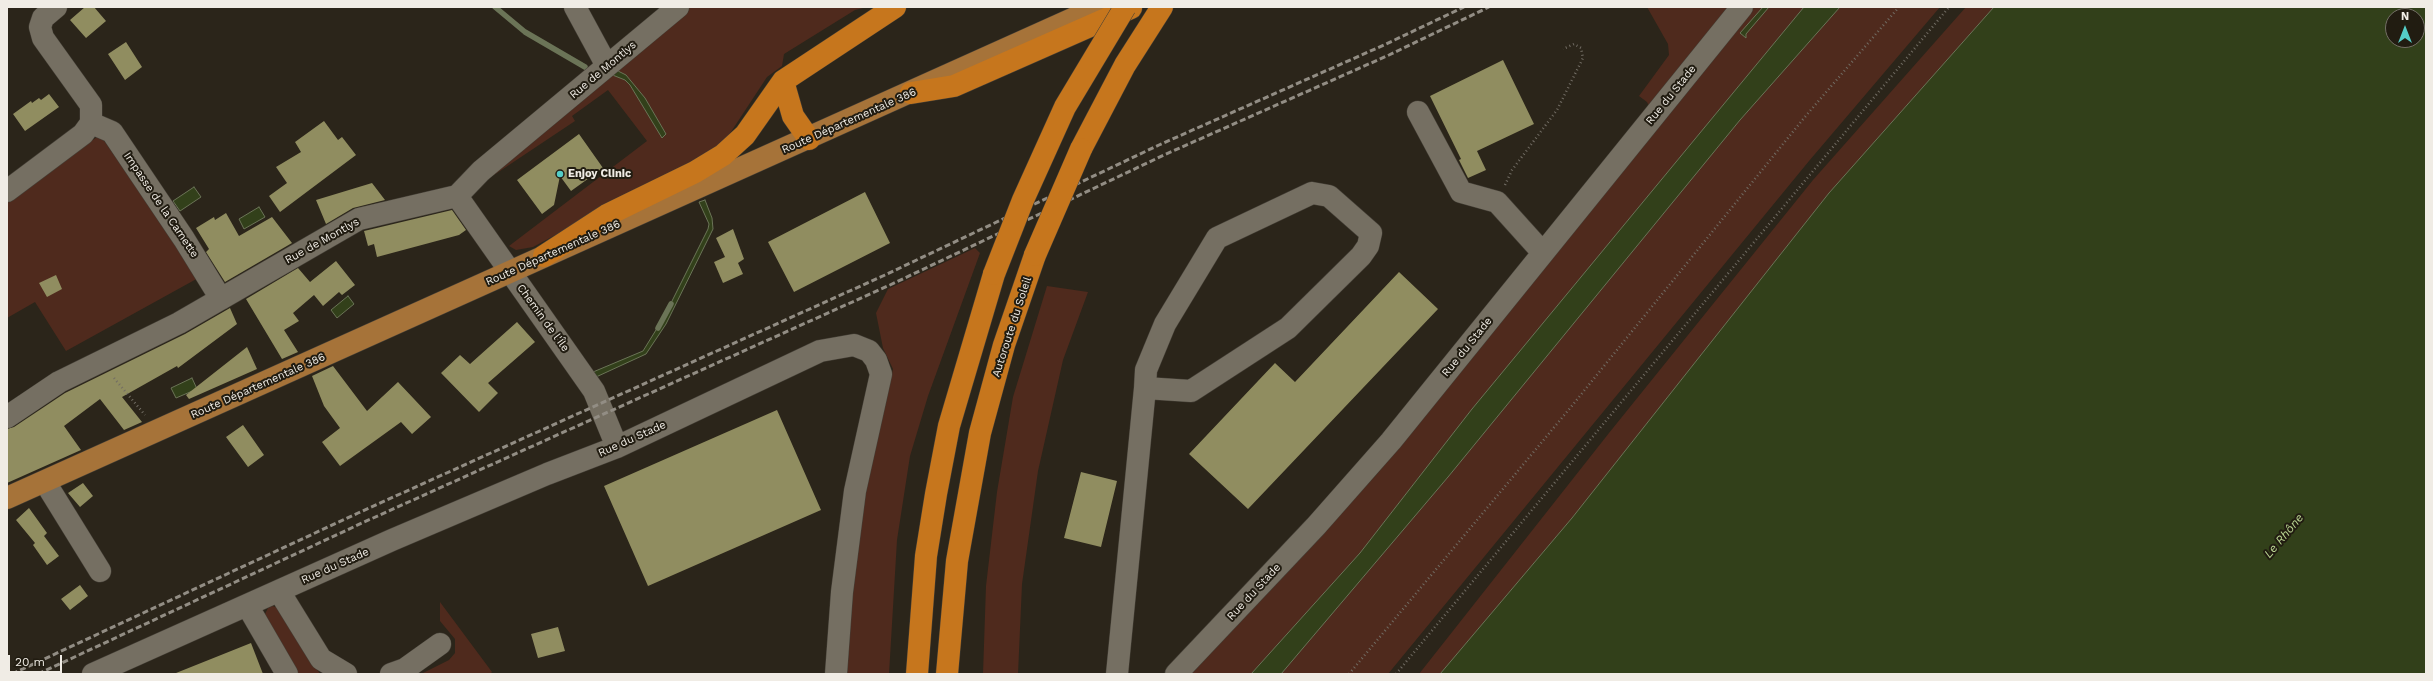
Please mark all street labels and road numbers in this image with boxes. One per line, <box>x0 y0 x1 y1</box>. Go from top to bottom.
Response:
street label: Rue de Montlys <box>567 38 639 102</box>
street label: Rue du Stade <box>1643 63 1699 127</box>
street label: Route Départementale 386 <box>780 85 918 157</box>
street label: Impasse de la Camette <box>121 150 201 260</box>
street label: Rue de Montlys <box>283 215 361 267</box>
street label: Route Départementale 386 <box>484 217 622 289</box>
street label: Autoroute du Soleil <box>990 275 1034 379</box>
street label: Chemin de l'Île <box>514 282 572 354</box>
street label: Rue du Stade <box>1439 315 1495 379</box>
street label: Route Départementale 386 <box>189 350 327 422</box>
street label: Rue du Stade <box>596 418 668 460</box>
street label: Rue du Stade <box>299 545 371 587</box>
street label: Rue du Stade <box>1224 561 1284 623</box>

